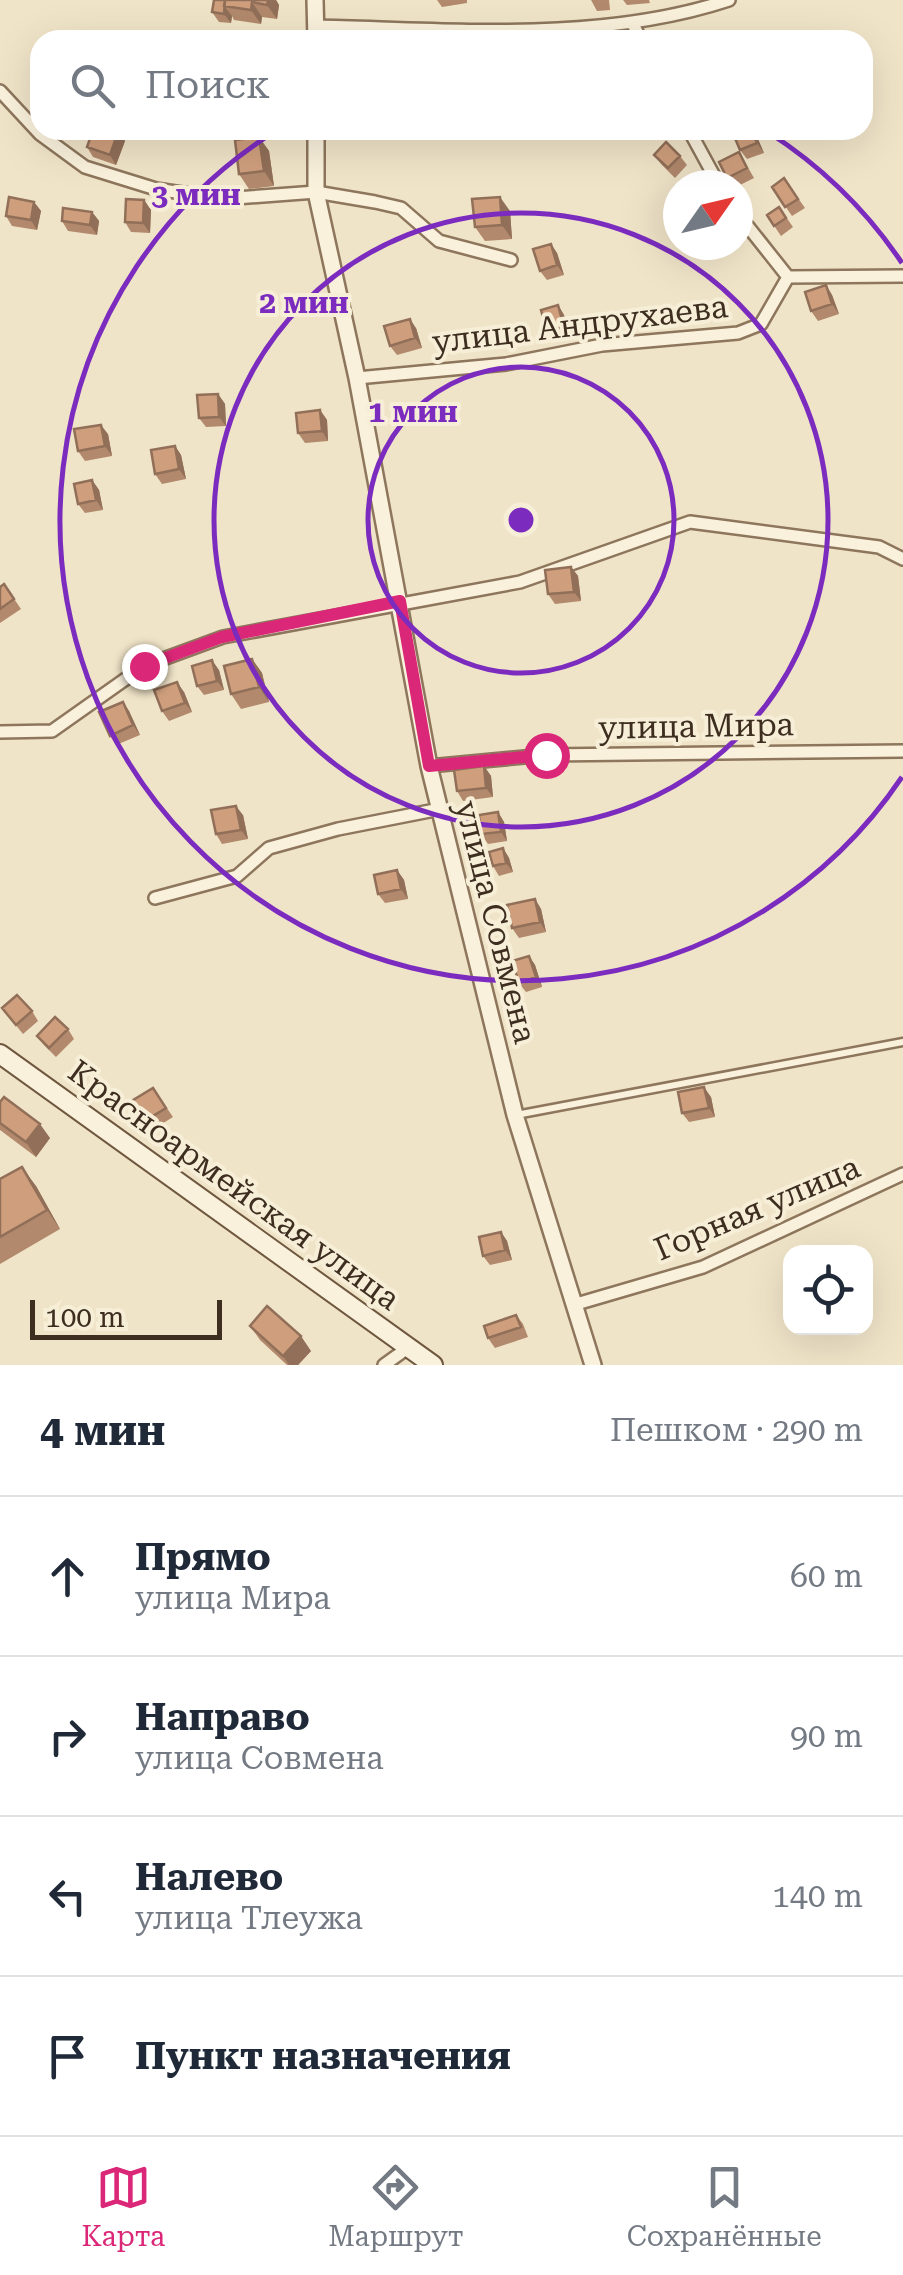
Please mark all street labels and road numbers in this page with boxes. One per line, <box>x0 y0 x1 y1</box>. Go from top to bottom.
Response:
street label: улица Андрухаева <box>430 287 730 361</box>
street label: улица Мира <box>598 705 794 747</box>
street label: улица Совмена <box>447 797 545 1047</box>
street label: Красноармейская улица <box>61 1052 407 1318</box>
street label: Горная улица <box>649 1148 865 1268</box>

